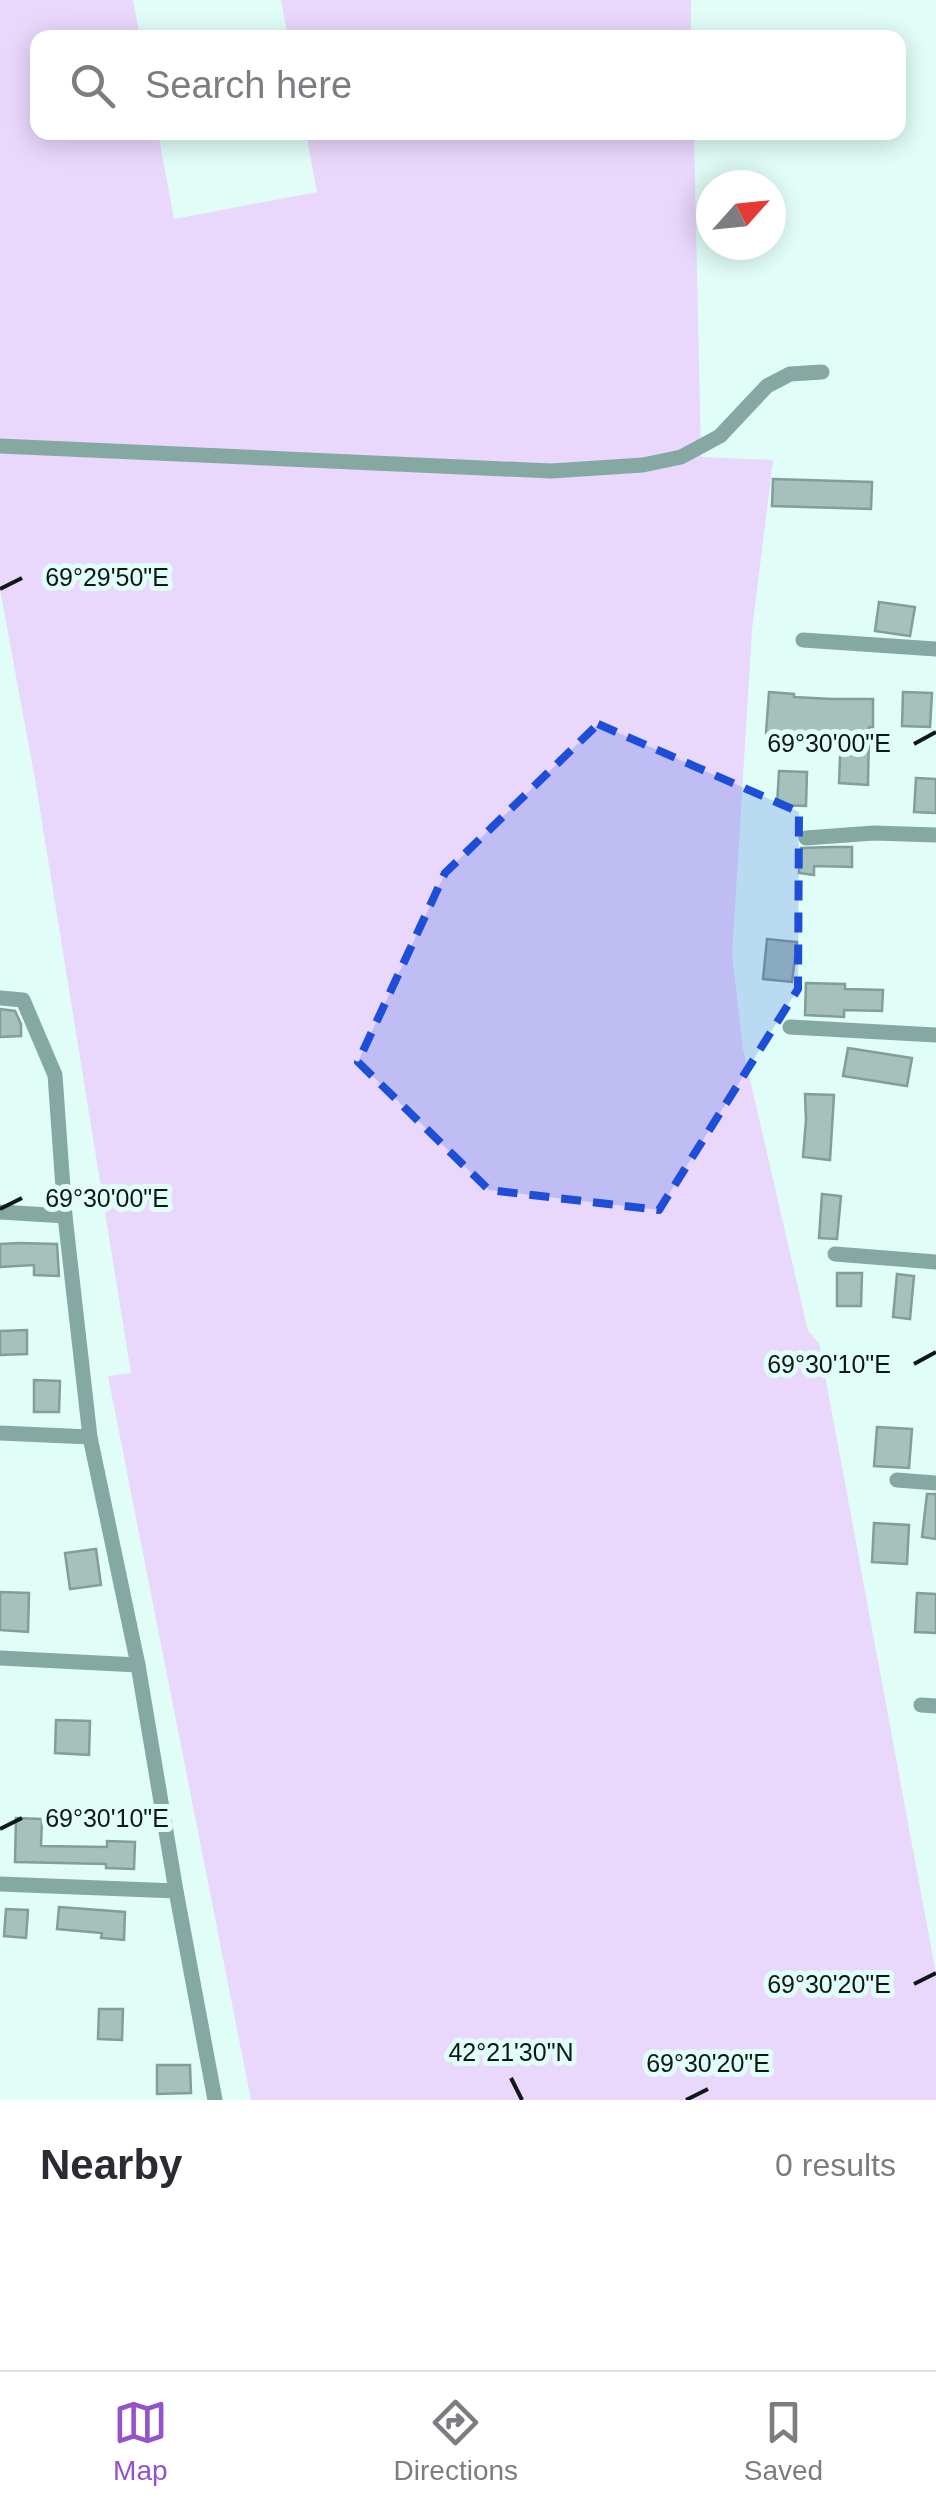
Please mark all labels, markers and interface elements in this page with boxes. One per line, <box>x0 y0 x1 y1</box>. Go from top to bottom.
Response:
search box <box>30 30 906 140</box>
icon: search <box>65 58 120 113</box>
text: Search here <box>145 64 352 106</box>
north arrow <box>696 170 786 260</box>
text: 69°29'50"E <box>45 563 169 591</box>
text: 69°30'00"E <box>767 729 891 757</box>
text: 69°30'00"E <box>45 1184 169 1212</box>
text: 69°30'10"E <box>767 1350 891 1378</box>
text: 69°30'10"E <box>45 1804 169 1832</box>
text: 69°30'20"E <box>767 1970 891 1998</box>
text: 42°21'30"N <box>448 2038 574 2066</box>
text: 69°30'20"E <box>646 2049 770 2077</box>
text: Nearby <box>40 2141 182 2188</box>
text: 0 results <box>775 2147 896 2183</box>
tab: Map <box>113 2395 168 2487</box>
tab: Directions <box>394 2395 518 2487</box>
tab: Saved <box>744 2395 823 2487</box>

